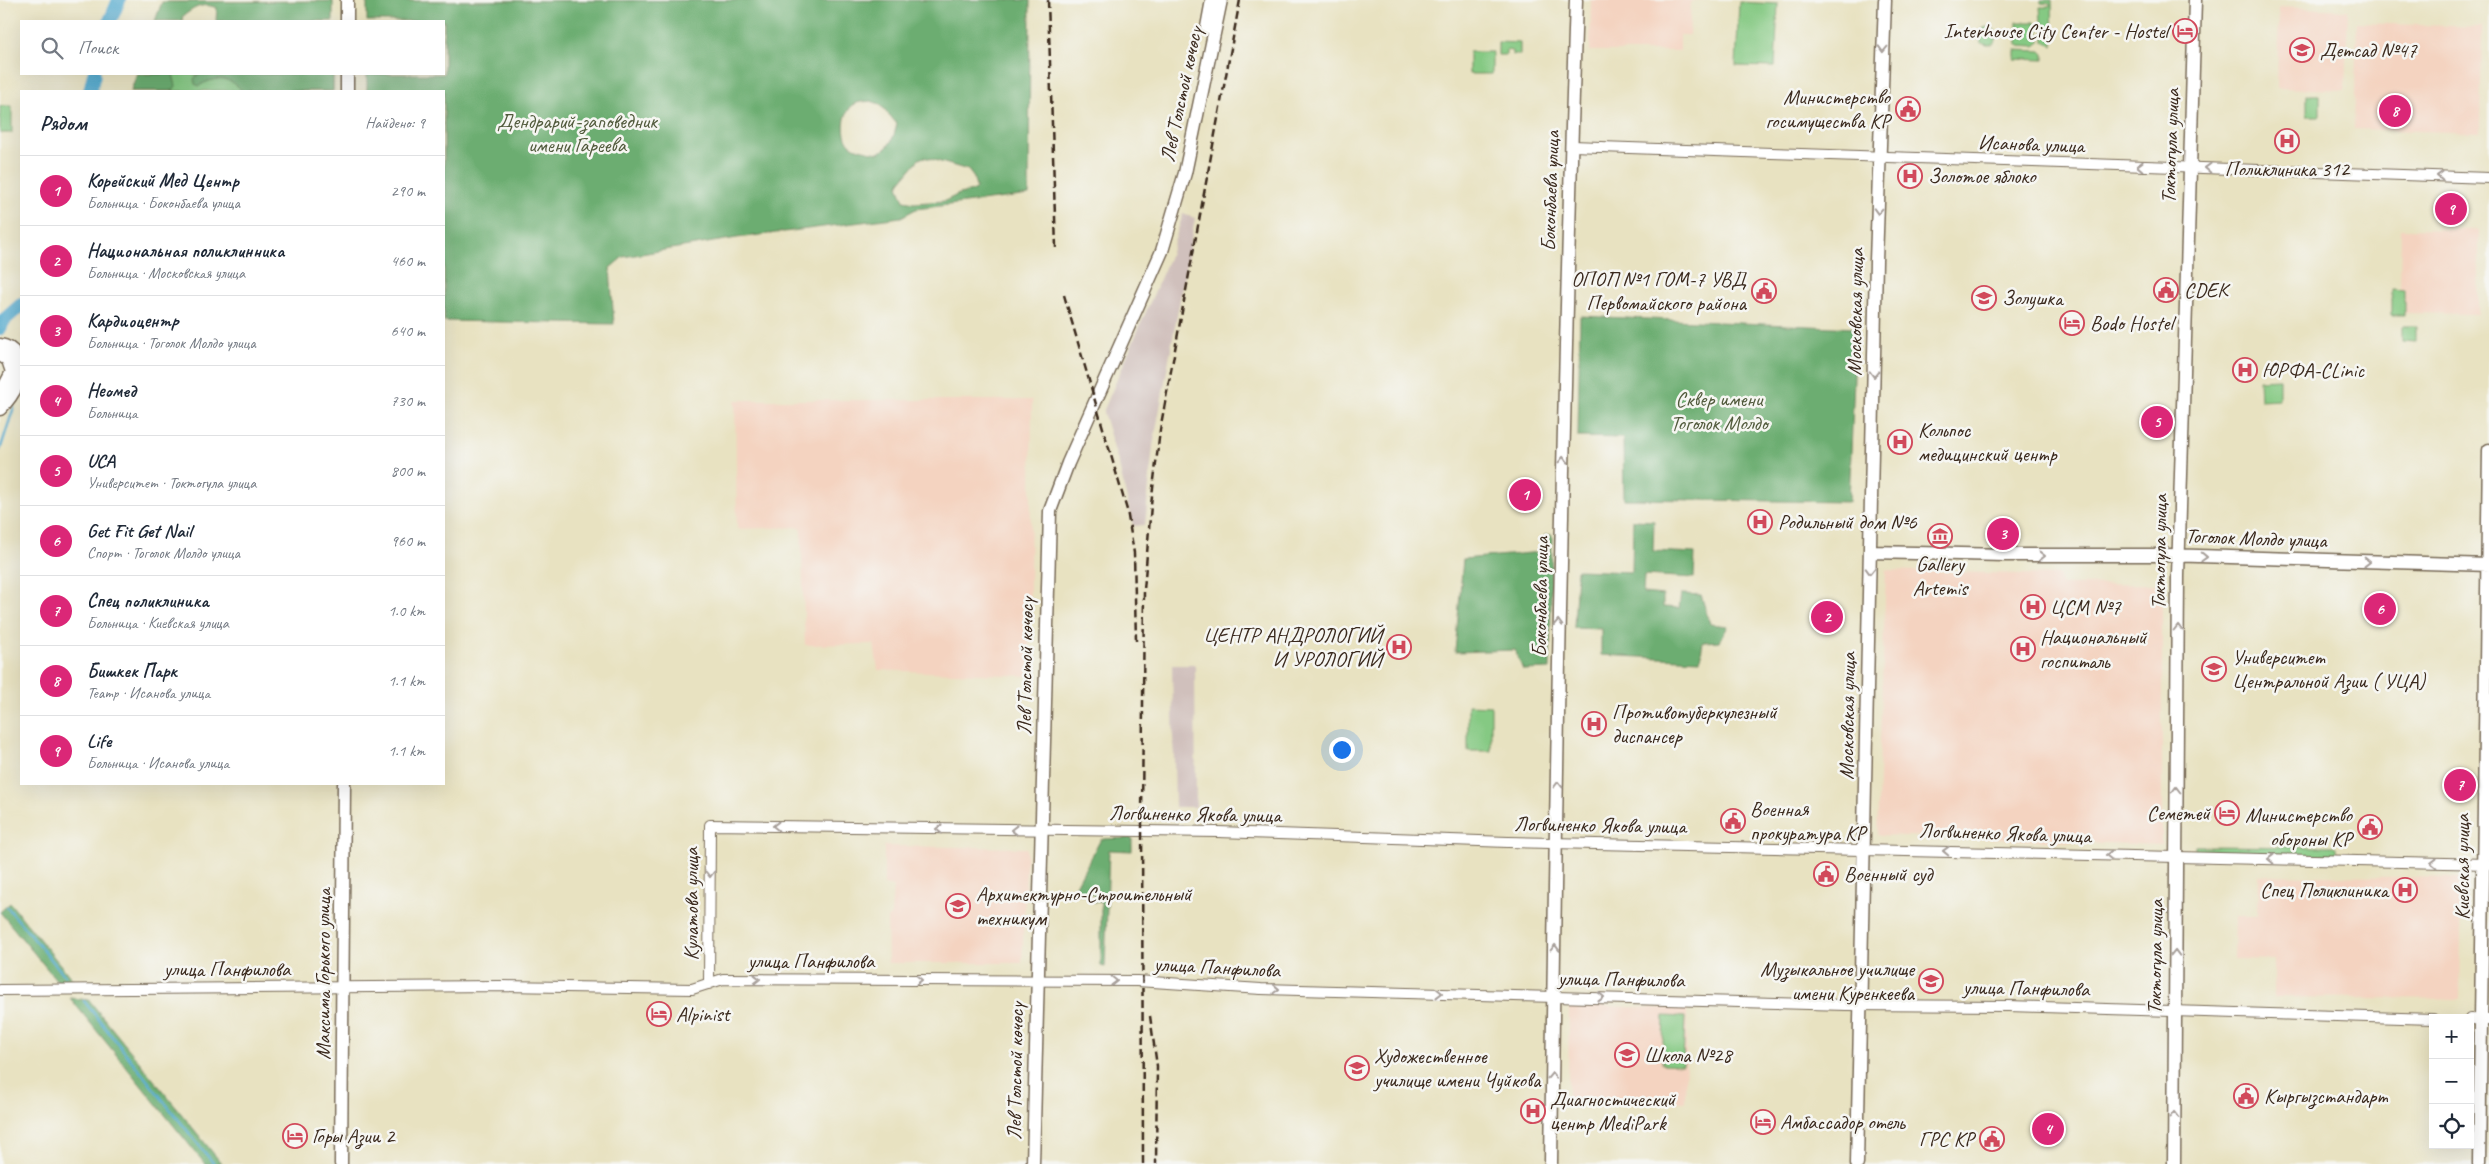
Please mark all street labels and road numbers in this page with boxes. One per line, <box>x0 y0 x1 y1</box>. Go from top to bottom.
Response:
street label: Лев Толстой көчөсү <box>1154 22 1209 164</box>
street label: Токтогула улица <box>2155 86 2185 204</box>
street label: Боконбаева улица <box>1535 129 1565 252</box>
street label: Исанова улица <box>1978 129 2087 159</box>
street label: Московская улица <box>1841 246 1869 376</box>
street label: Токтогула улица <box>2145 493 2173 610</box>
street label: Тоголок Молдо улица <box>2185 523 2329 554</box>
street label: Боконбаева улица <box>1526 535 1554 657</box>
street label: Лев Толстой көчөсү <box>1011 595 1039 735</box>
street label: Московская улица <box>1833 650 1861 780</box>
street label: Логвиненко Якова улица <box>1109 800 1284 829</box>
street label: Логвиненко Якова улица <box>1514 811 1689 840</box>
street label: Киевская улица <box>2449 812 2475 920</box>
street label: Логвиненко Якова улица <box>1919 817 2094 849</box>
street label: Кулатова улица <box>678 846 704 960</box>
street label: Максима Горького улица <box>310 886 336 1060</box>
street label: Токтогула улица <box>2141 898 2169 1015</box>
street label: улица Панфилова <box>746 948 876 974</box>
street label: улица Панфилова <box>1151 951 1283 983</box>
street label: улица Панфилова <box>162 956 292 982</box>
street label: улица Панфилова <box>1556 965 1686 993</box>
street label: улица Панфилова <box>1961 974 2091 1002</box>
street label: Лев Толстой көчөсү <box>1001 1000 1029 1140</box>

